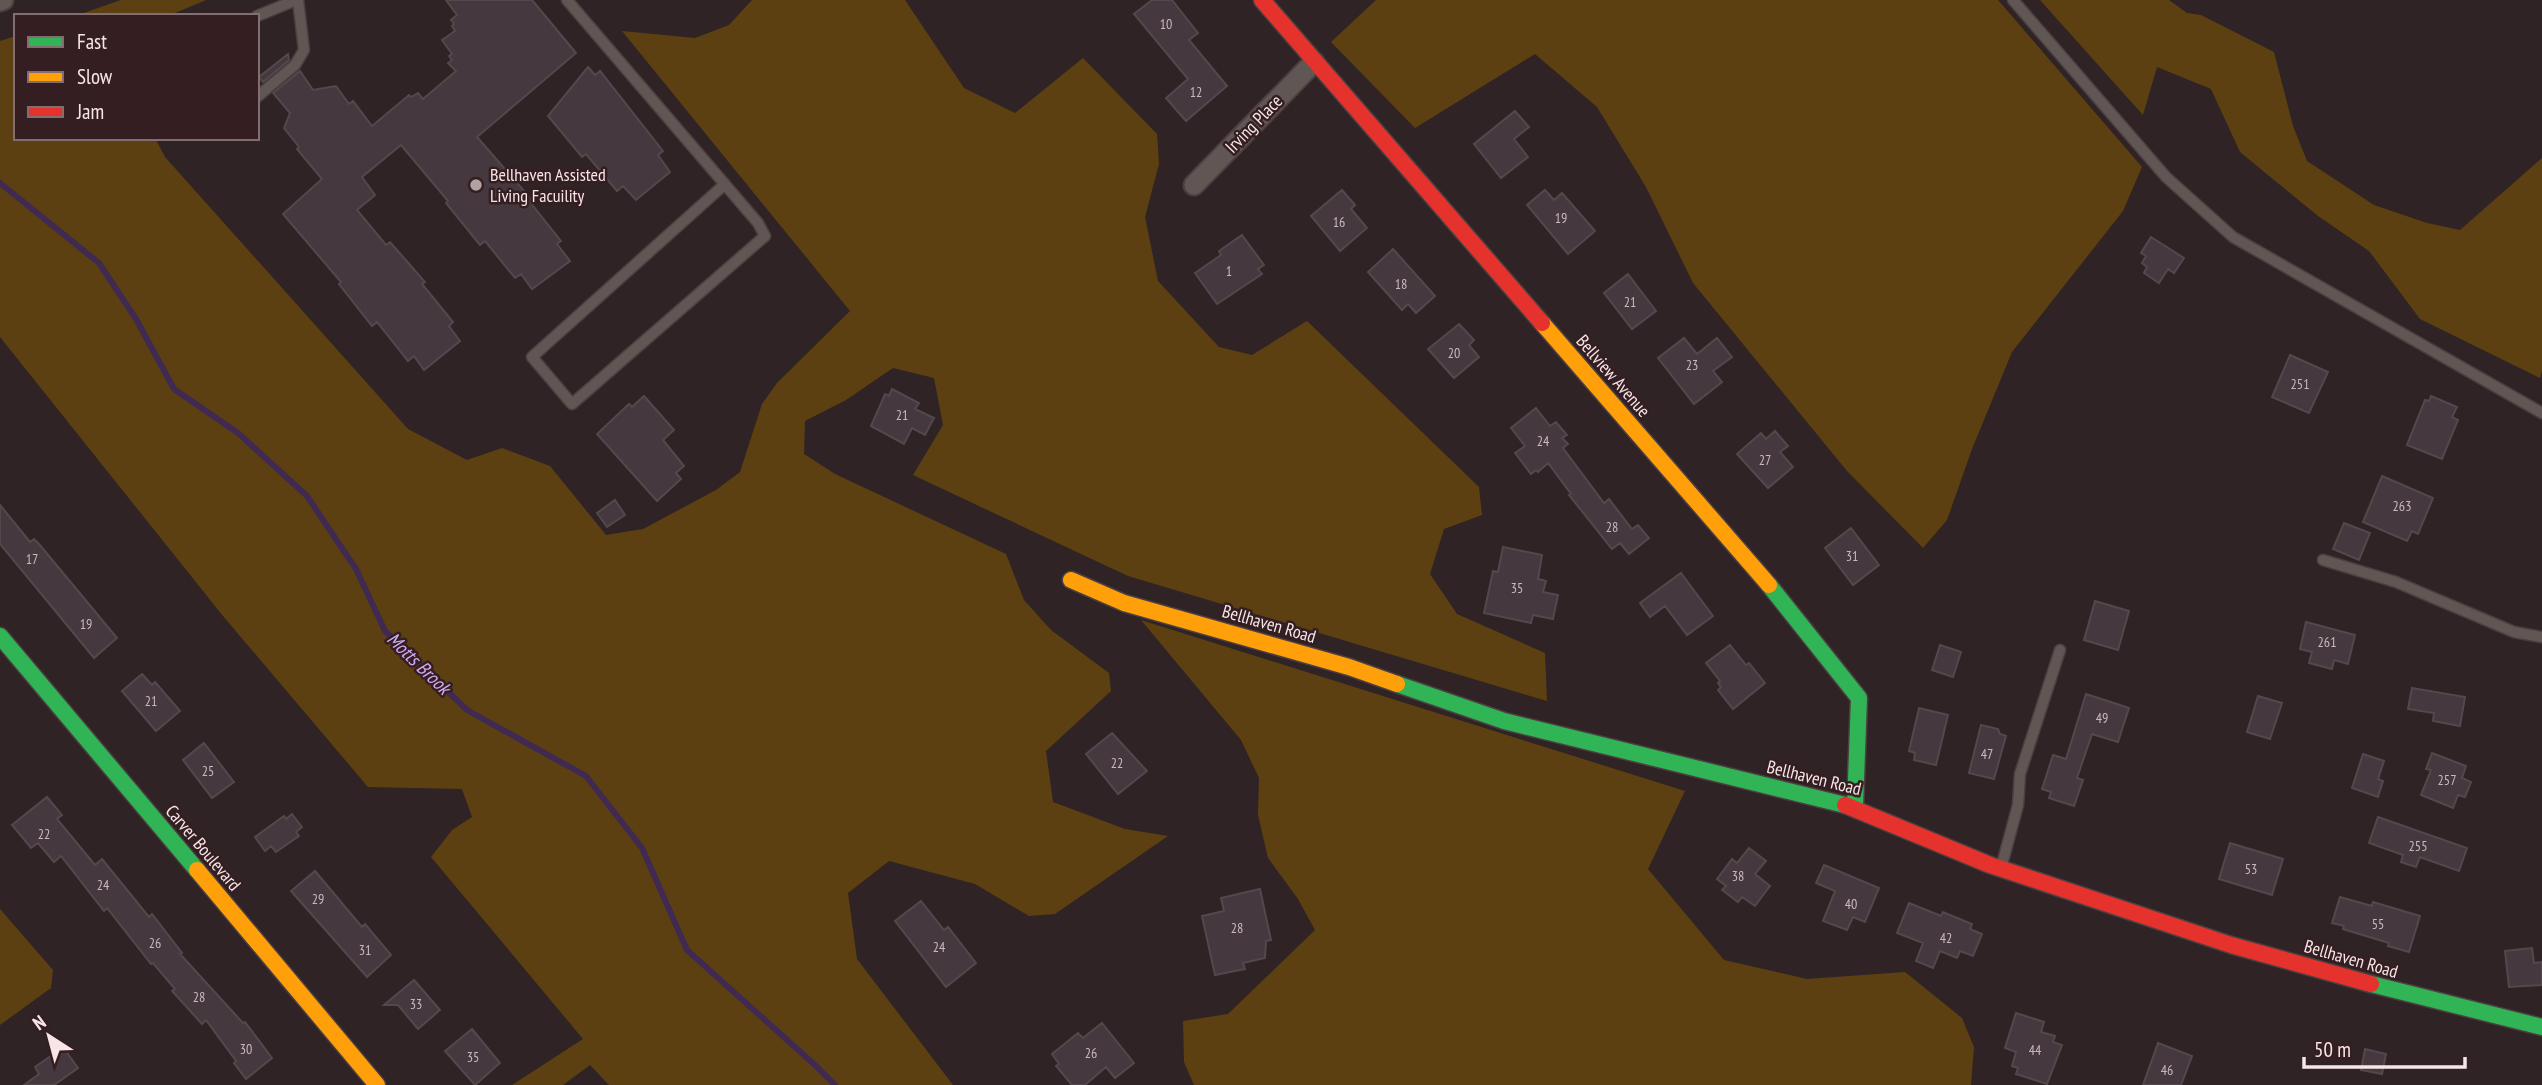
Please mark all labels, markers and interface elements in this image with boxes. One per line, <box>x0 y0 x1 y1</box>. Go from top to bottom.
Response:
legend <box>14 14 259 140</box>
house number: 10 <box>1160 15 1172 33</box>
text: Fast <box>77 28 107 55</box>
text: Slow <box>77 63 113 90</box>
house number: 12 <box>1190 83 1202 101</box>
street label: Irving Place <box>1220 90 1287 158</box>
text: Jam <box>76 98 104 125</box>
place label: Bellhaven Assisted Living Facuility <box>490 163 606 207</box>
marker: Bellhaven Assisted Living Facuility <box>468 177 484 193</box>
house number: 19 <box>1555 209 1567 227</box>
house number: 16 <box>1333 213 1345 231</box>
house number: 1 <box>1226 262 1232 280</box>
house number: 18 <box>1395 275 1407 293</box>
house number: 21 <box>1624 293 1636 311</box>
street label: Bellview Avenue <box>1571 330 1655 422</box>
house number: 20 <box>1448 344 1460 362</box>
house number: 23 <box>1686 356 1698 374</box>
house number: 251 <box>2291 375 2309 393</box>
house number: 21 <box>896 406 908 424</box>
house number: 24 <box>1537 432 1550 450</box>
house number: 27 <box>1759 451 1771 469</box>
house number: 263 <box>2393 497 2411 515</box>
house number: 28 <box>1606 518 1618 536</box>
house number: 31 <box>1846 547 1858 565</box>
house number: 17 <box>26 550 38 568</box>
house number: 35 <box>1511 579 1523 597</box>
street label: Bellhaven Road <box>1220 599 1319 648</box>
house number: 19 <box>80 615 92 633</box>
water label: Motts Brook <box>382 627 458 701</box>
house number: 261 <box>2318 633 2336 651</box>
house number: 21 <box>145 692 157 710</box>
house number: 49 <box>2096 709 2108 727</box>
house number: 47 <box>1981 745 1993 763</box>
house number: 22 <box>1111 754 1123 772</box>
street label: Bellhaven Road <box>1765 755 1864 800</box>
house number: 25 <box>202 762 214 780</box>
house number: 257 <box>2438 771 2456 789</box>
street label: Carver Boulevard <box>161 800 246 896</box>
house number: 22 <box>38 825 50 843</box>
house number: 255 <box>2409 837 2427 855</box>
house number: 53 <box>2245 860 2257 878</box>
house number: 38 <box>1732 867 1744 885</box>
house number: 24 <box>97 876 110 894</box>
house number: 29 <box>312 890 324 908</box>
house number: 40 <box>1845 895 1857 913</box>
house number: 55 <box>2372 915 2384 933</box>
house number: 28 <box>1231 919 1243 937</box>
house number: 42 <box>1940 929 1952 947</box>
house number: 26 <box>149 934 161 952</box>
street label: Bellhaven Road <box>2302 934 2401 983</box>
house number: 24 <box>933 938 946 956</box>
house number: 31 <box>359 941 371 959</box>
house number: 28 <box>193 988 205 1006</box>
house number: 33 <box>410 995 422 1013</box>
north arrow <box>14 1001 84 1071</box>
text: N <box>28 1010 50 1035</box>
scale bar <box>2304 1026 2465 1070</box>
text: 50 m <box>2314 1036 2351 1063</box>
house number: 30 <box>240 1040 252 1058</box>
house number: 44 <box>2029 1041 2042 1059</box>
house number: 26 <box>1085 1044 1097 1062</box>
house number: 35 <box>467 1048 479 1066</box>
house number: 46 <box>2161 1061 2173 1079</box>

